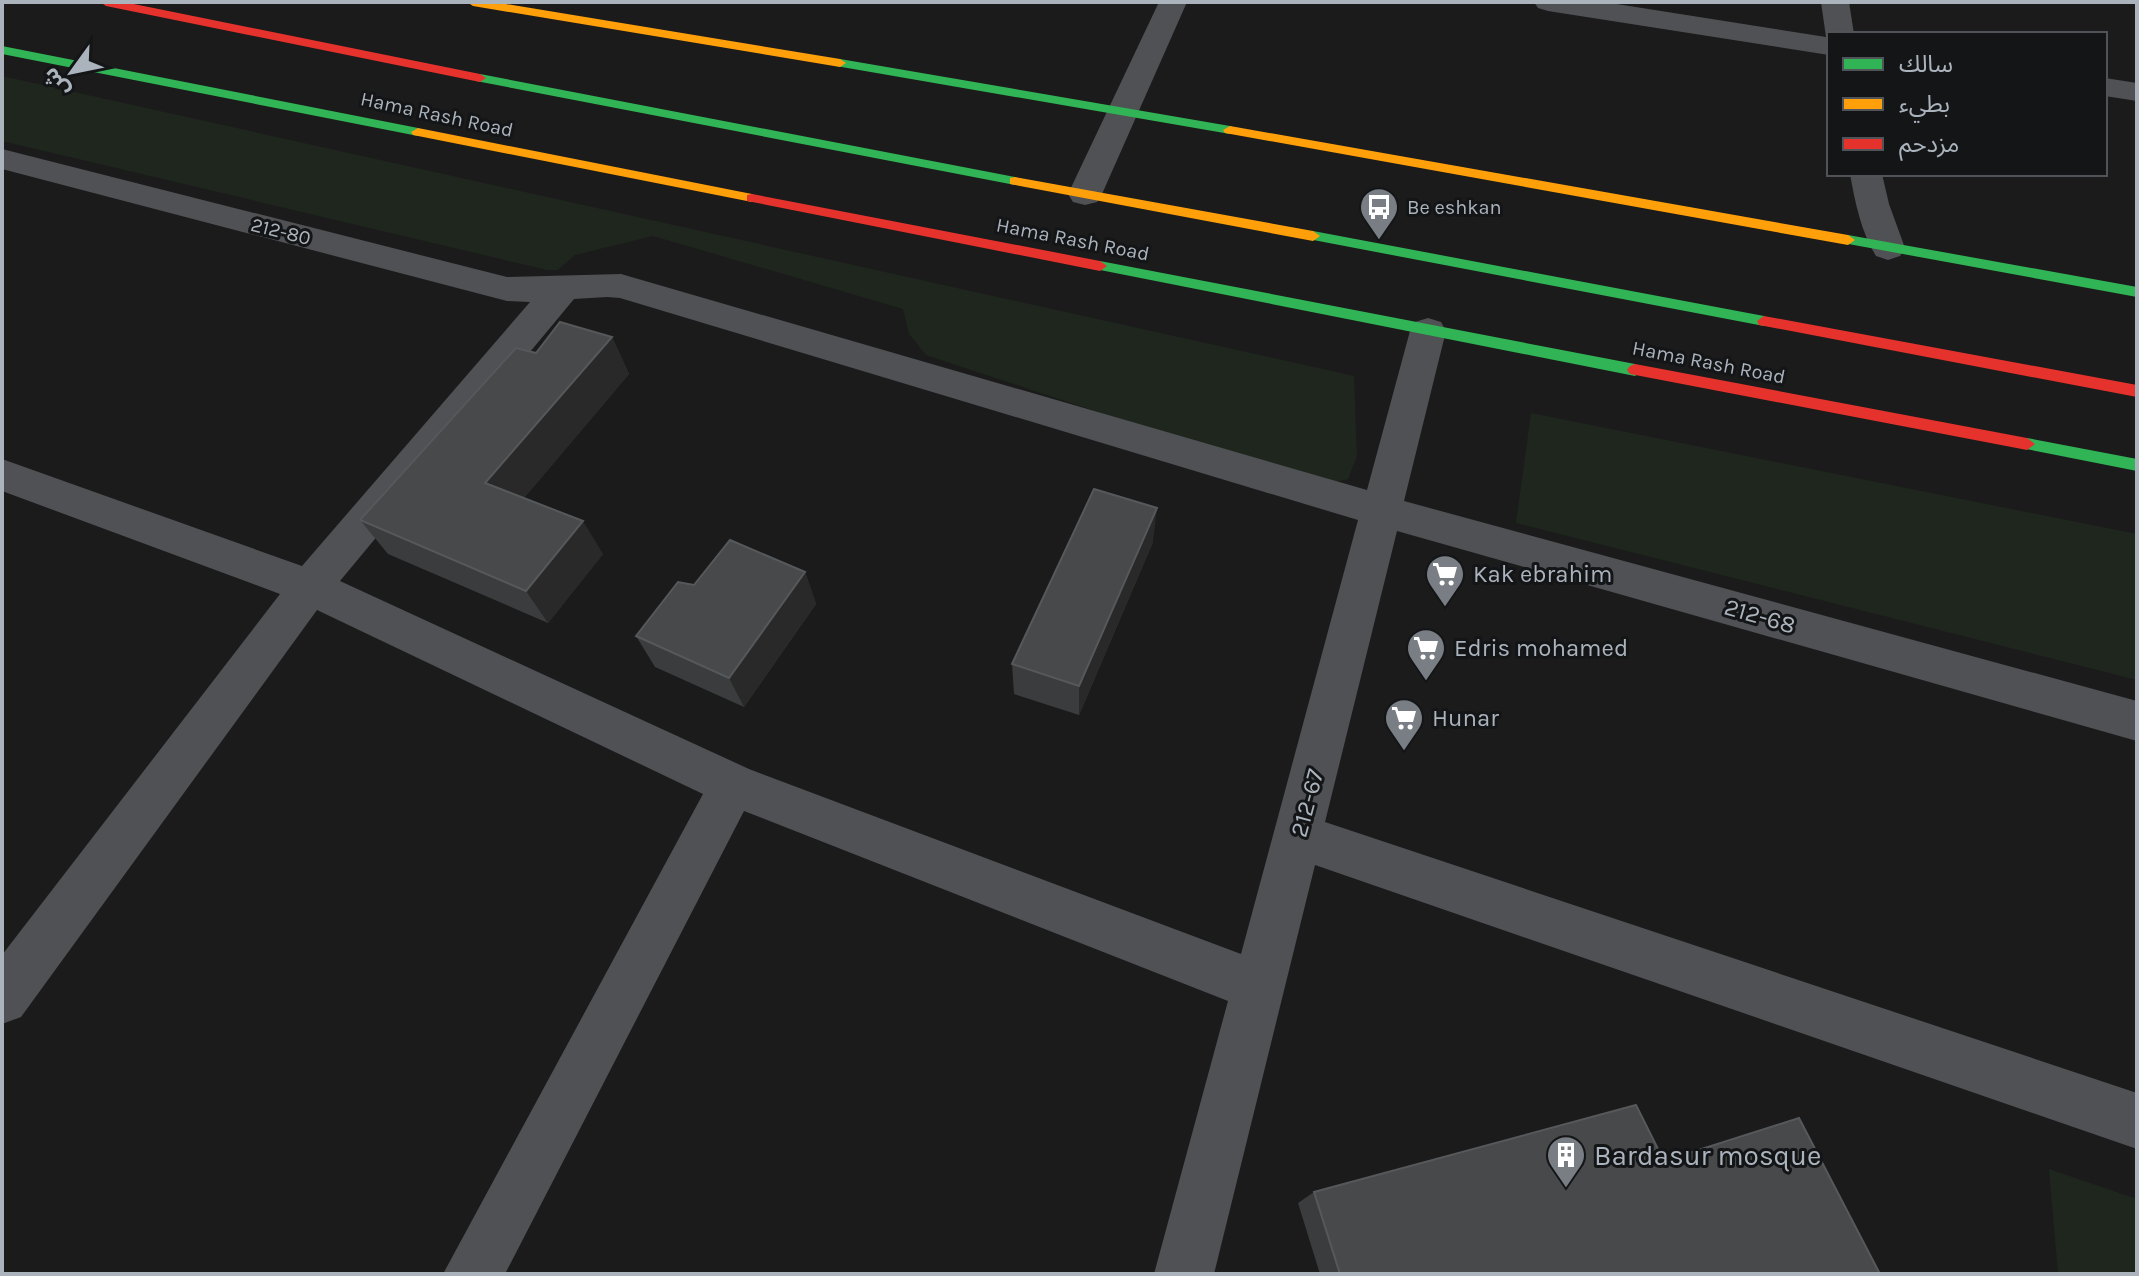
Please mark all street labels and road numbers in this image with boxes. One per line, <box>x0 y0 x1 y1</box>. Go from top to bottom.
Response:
street label: Hama Rash Road <box>358 87 515 142</box>
street label: 212-80 <box>249 213 313 250</box>
street label: Hama Rash Road <box>994 213 1151 266</box>
street label: Hama Rash Road <box>1630 336 1787 389</box>
street label: 212-68 <box>1721 593 1799 639</box>
street label: 212-67 <box>1285 766 1329 840</box>

